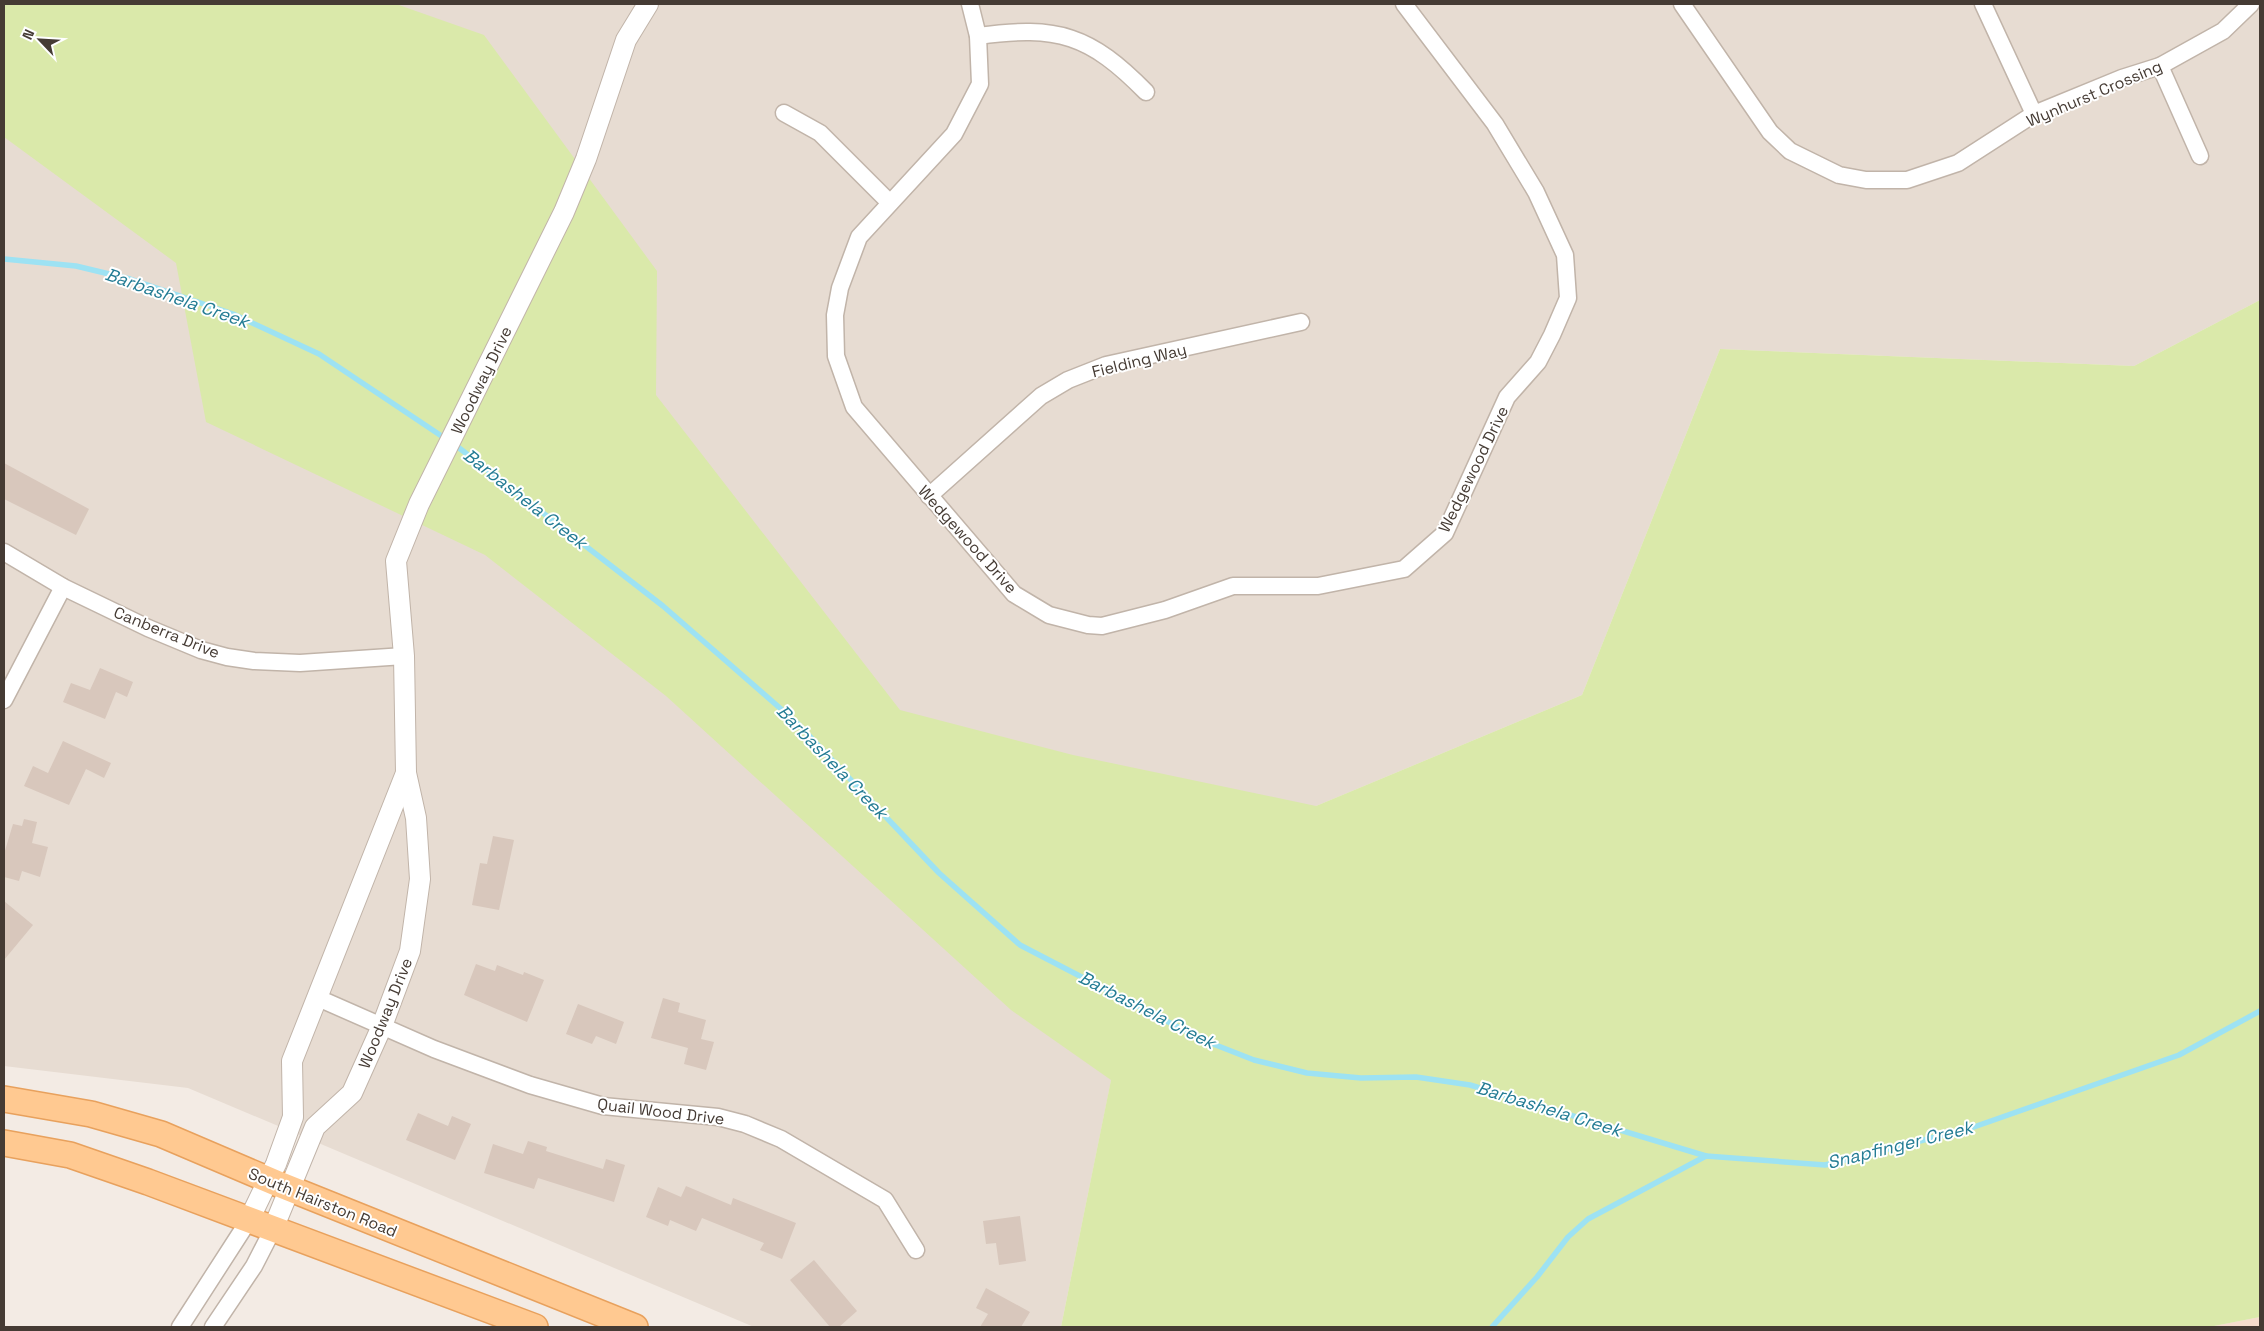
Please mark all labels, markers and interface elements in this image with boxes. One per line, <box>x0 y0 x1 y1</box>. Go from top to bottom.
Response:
north arrow <box>15 15 65 65</box>
text: N <box>18 26 38 43</box>
street label: Wynhurst Crossing <box>2023 55 2165 132</box>
water label: Barbashela Creek <box>102 262 254 334</box>
street label: Woodway Drive <box>446 323 517 438</box>
street label: Fielding Way <box>1090 339 1189 382</box>
street label: Wedgewood Drive <box>1434 402 1513 536</box>
water label: Barbashela Creek <box>459 443 594 555</box>
street label: Wedgewood Drive <box>914 481 1022 598</box>
street label: Canberra Drive <box>111 602 223 663</box>
water label: Barbashela Creek <box>772 700 895 825</box>
street label: Woodway Drive <box>354 955 417 1072</box>
water label: Barbashela Creek <box>1075 965 1222 1055</box>
water label: Barbashela Creek <box>1474 1076 1627 1142</box>
street label: Quail Wood Drive <box>596 1093 726 1130</box>
water label: Snapfinger Creek <box>1825 1115 1977 1174</box>
street label: South Hairston Road <box>245 1163 400 1242</box>

